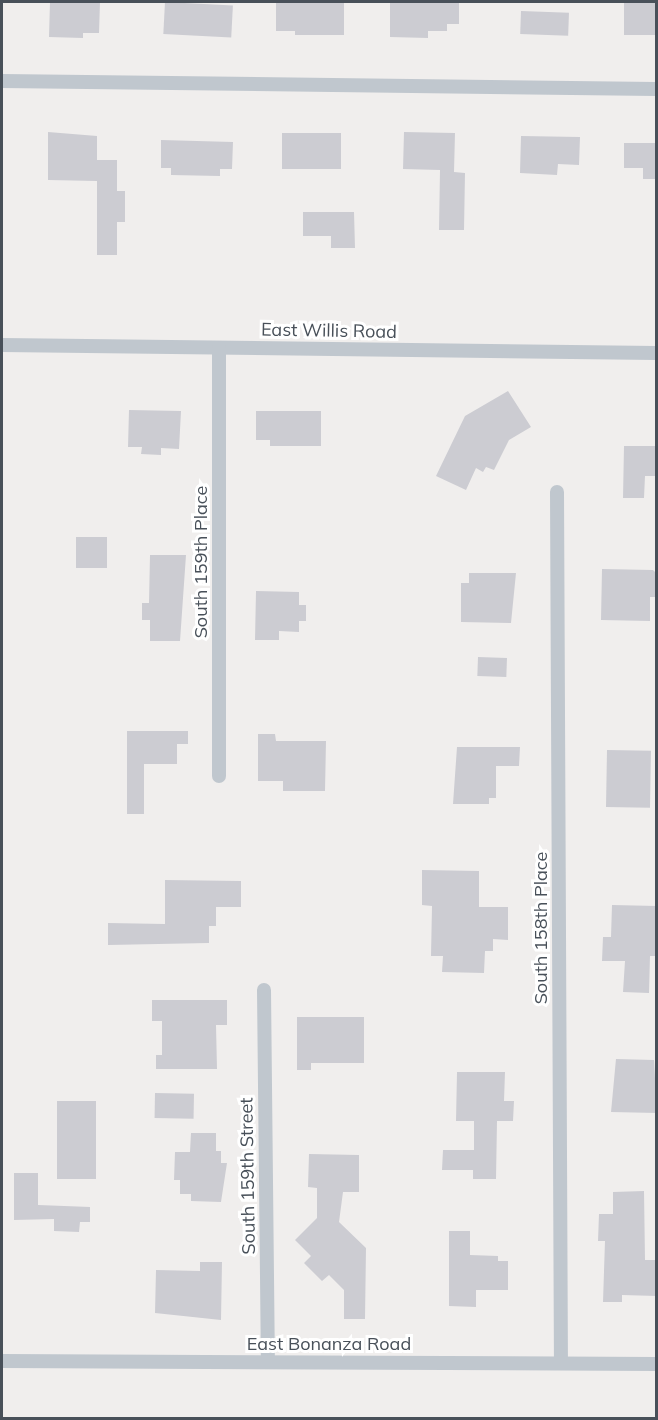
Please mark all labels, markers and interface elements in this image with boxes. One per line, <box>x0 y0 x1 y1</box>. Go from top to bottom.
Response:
street label: East Willis Road <box>261 319 397 343</box>
street label: South 159th Place <box>190 486 212 638</box>
street label: South 158th Place <box>530 852 552 1004</box>
street label: South 159th Street <box>236 1097 260 1255</box>
street label: East Bonanza Road <box>247 1333 411 1355</box>

